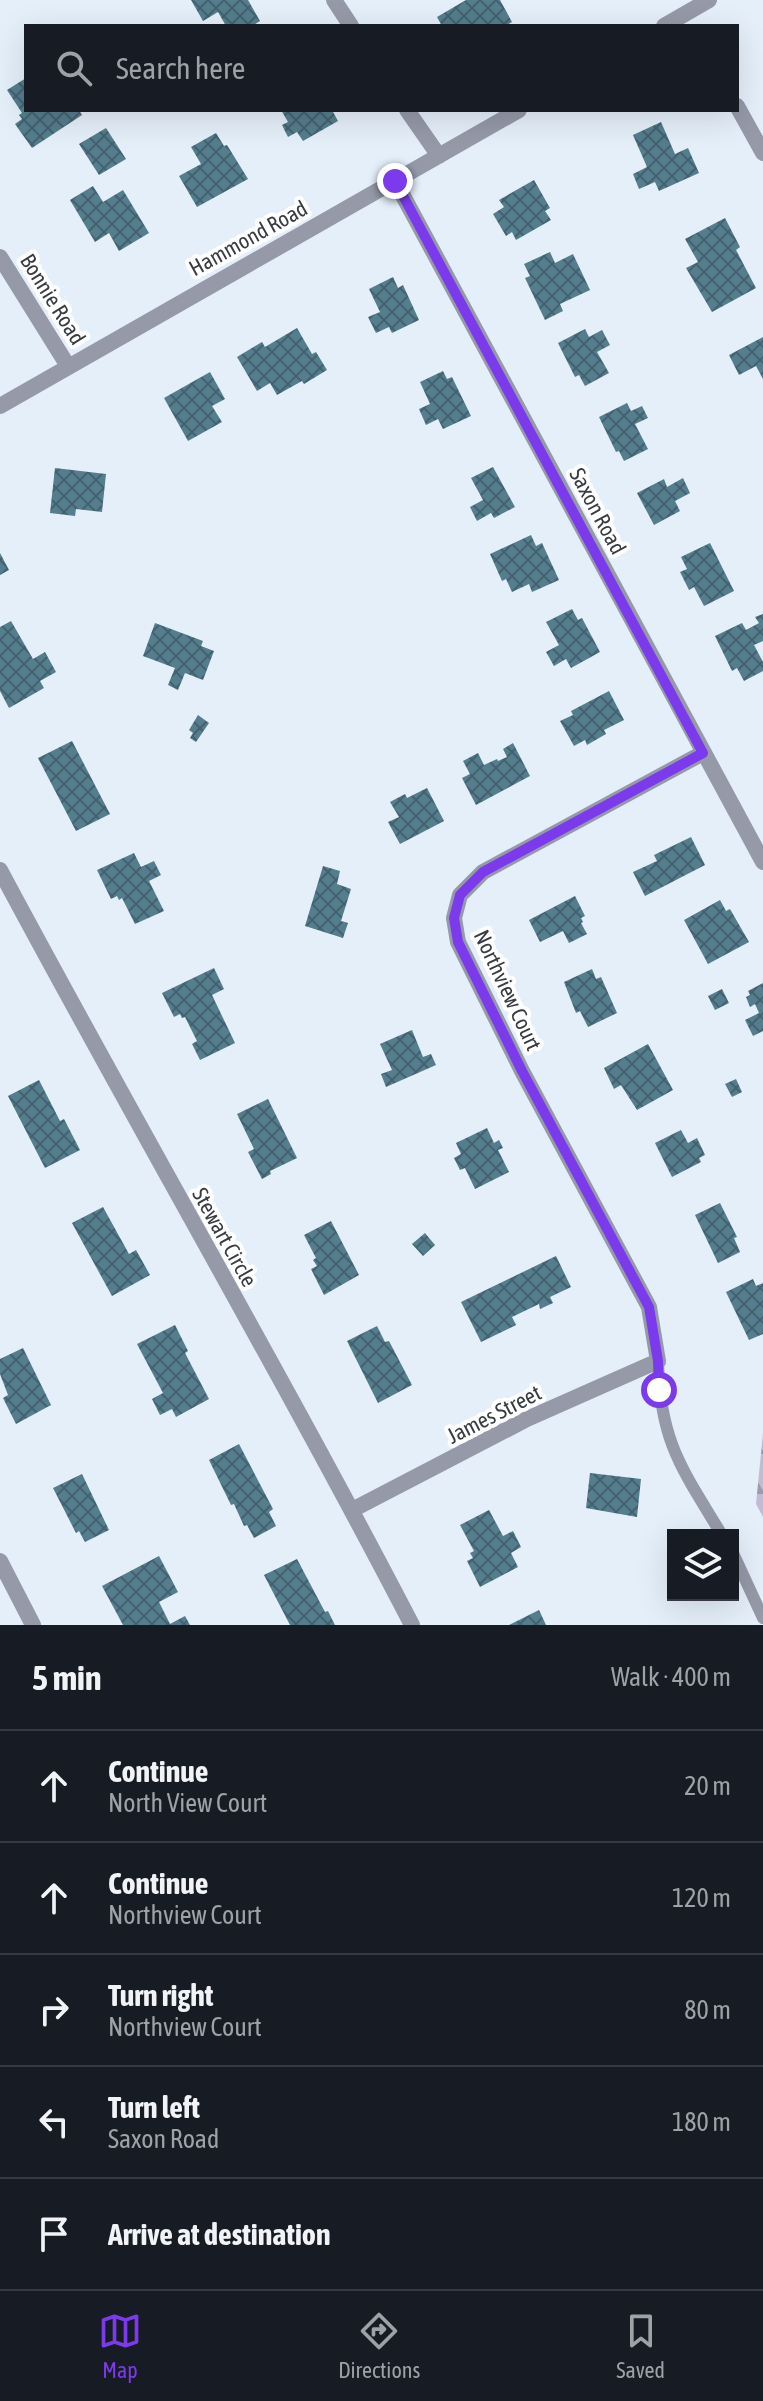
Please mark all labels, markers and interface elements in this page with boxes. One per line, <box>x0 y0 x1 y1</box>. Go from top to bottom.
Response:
search box <box>24 24 739 112</box>
icon: search <box>52 46 96 90</box>
text: Search here <box>116 51 245 85</box>
route end <box>377 163 413 199</box>
street label: Hammond Road <box>184 195 312 281</box>
street label: Bonnie Road <box>15 249 91 349</box>
street label: Saxon Road <box>564 463 632 559</box>
street label: Northview Court <box>469 926 547 1054</box>
street label: Stewart Circle <box>187 1183 263 1291</box>
route start <box>641 1372 677 1408</box>
street label: James Street <box>443 1379 545 1449</box>
map controls <box>667 1529 739 1601</box>
button: layers <box>667 1529 739 1601</box>
text: 5 min <box>32 1658 101 1697</box>
text: Walk · 400 m <box>611 1662 731 1692</box>
text: Continue <box>108 1754 208 1788</box>
icon: ahead <box>32 1764 76 1808</box>
text: 20 m <box>684 1771 731 1801</box>
text: North View Court <box>108 1788 267 1818</box>
text: Continue <box>108 1866 208 1900</box>
icon: ahead <box>32 1876 76 1920</box>
text: 120 m <box>672 1883 731 1913</box>
text: Northview Court <box>108 1900 262 1930</box>
text: Turn right <box>108 1978 214 2012</box>
icon: right <box>32 1988 76 2032</box>
text: 80 m <box>684 1995 731 2025</box>
text: Northview Court <box>108 2012 262 2042</box>
text: Turn left <box>108 2090 200 2124</box>
icon: left <box>32 2100 76 2144</box>
text: 180 m <box>672 2107 731 2137</box>
text: Saxon Road <box>108 2124 219 2154</box>
icon: arrive <box>32 2212 76 2256</box>
text: Arrive at destination <box>108 2217 330 2251</box>
tab: Map <box>98 2309 142 2383</box>
tab: Directions <box>338 2309 420 2383</box>
tab: Saved <box>616 2309 665 2383</box>

